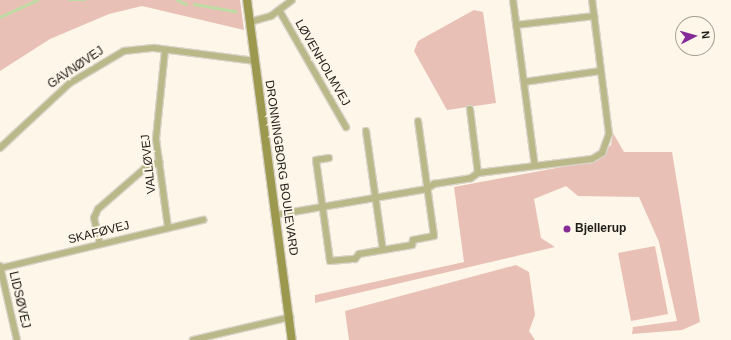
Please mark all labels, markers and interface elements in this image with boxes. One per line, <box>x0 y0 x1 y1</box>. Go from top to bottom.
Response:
north arrow <box>675 16 715 56</box>
street label: LØVENHOLMVEJ <box>291 17 353 109</box>
text: N <box>700 30 712 39</box>
street label: GAVNØVEJ <box>45 44 107 92</box>
street label: DRONNINGBORG BOULEVARD <box>262 79 300 257</box>
street label: VALLØVEJ <box>139 134 159 194</box>
street label: SKAFØVEJ <box>67 218 131 248</box>
place label: Bjellerup <box>575 222 626 236</box>
marker: Bjellerup <box>562 224 572 234</box>
street label: LIDSØVEJ <box>5 270 33 330</box>

